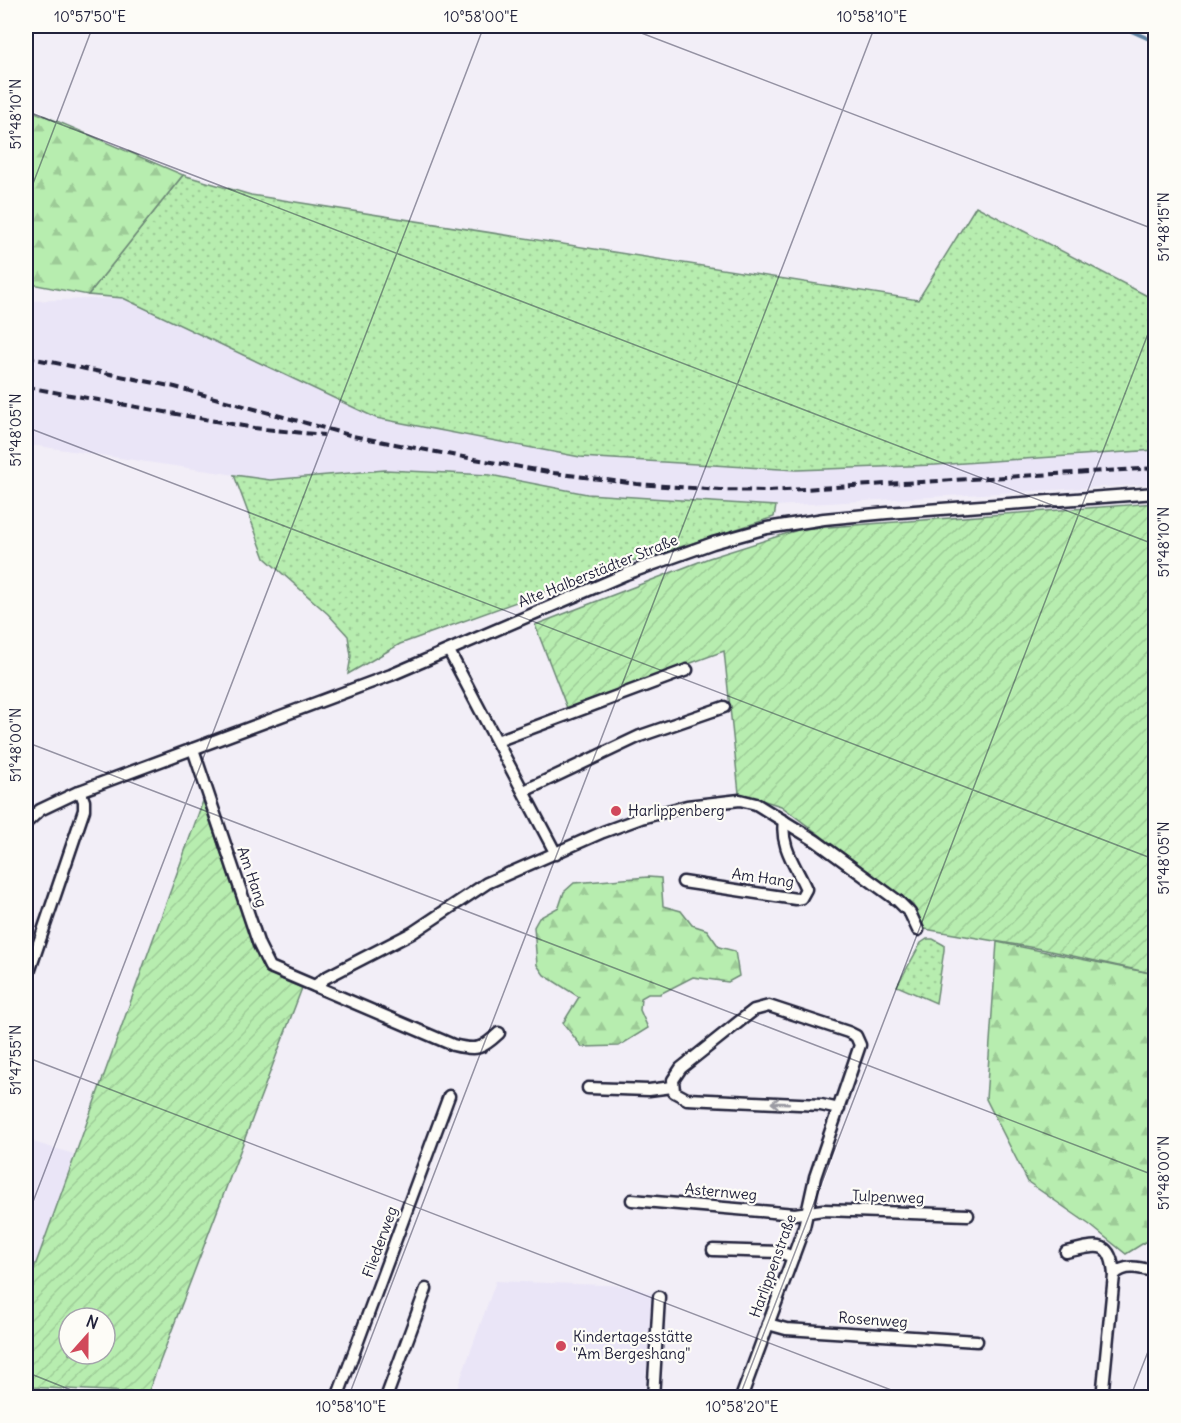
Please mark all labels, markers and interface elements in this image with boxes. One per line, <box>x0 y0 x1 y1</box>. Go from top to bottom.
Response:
text: 10°57'50"E <box>54 7 126 26</box>
text: 10°58'00"E <box>444 7 519 26</box>
text: 10°58'10"E <box>837 7 908 26</box>
text: 51°48'10"N <box>6 79 25 149</box>
text: 51°48'15"N <box>1154 192 1173 262</box>
text: 51°48'05"N <box>6 393 25 467</box>
text: 51°48'10"N <box>1154 507 1173 577</box>
street label: Alte Halberstädter Straße <box>515 530 680 611</box>
text: 51°48'00"N <box>6 708 25 782</box>
place label: Harlippenberg <box>628 801 725 820</box>
marker: Harlippenberg <box>609 804 623 818</box>
text: 51°48'05"N <box>1154 821 1173 895</box>
street label: Am Hang <box>233 844 272 910</box>
street label: Am Hang <box>731 864 795 891</box>
text: 51°47'55"N <box>6 1025 25 1095</box>
one-way arrow <box>771 1098 791 1109</box>
text: 51°48'00"N <box>1154 1136 1173 1210</box>
street label: Asternweg <box>684 1179 758 1204</box>
street label: Tulpenweg <box>852 1186 925 1207</box>
street label: Fliederweg <box>358 1204 401 1280</box>
street label: Harlippenstraße <box>745 1212 800 1320</box>
north arrow <box>57 1306 117 1366</box>
street label: Rosenweg <box>838 1308 908 1331</box>
text: N <box>84 1311 101 1333</box>
place label: Kindertagesstätte "Am Bergeshang" <box>573 1327 693 1363</box>
marker: Kindertagesstätte "Am Bergeshang" <box>554 1339 568 1353</box>
text: 10°58'10"E <box>316 1397 387 1416</box>
text: 10°58'20"E <box>706 1397 779 1416</box>

